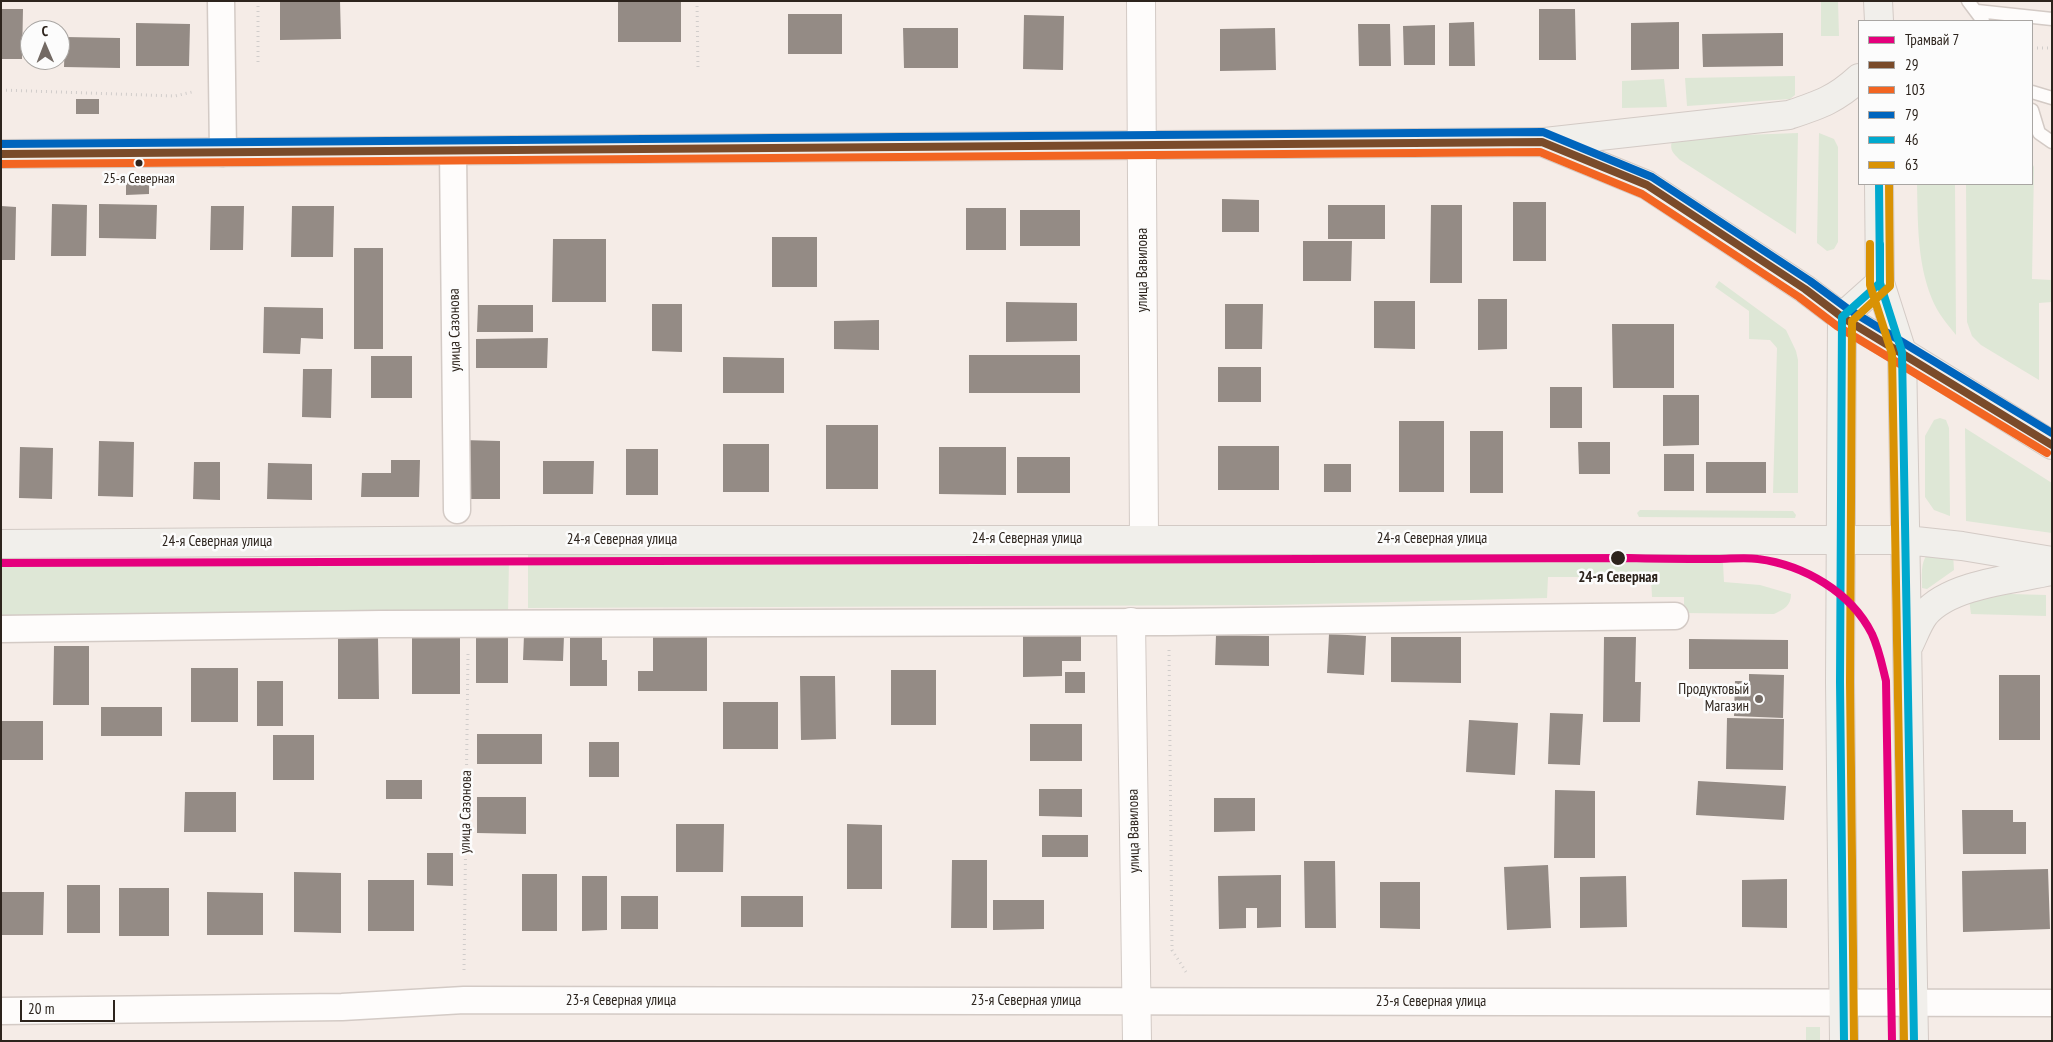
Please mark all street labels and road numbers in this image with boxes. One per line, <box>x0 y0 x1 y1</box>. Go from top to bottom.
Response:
street label: улица Вавилова <box>1134 228 1152 312</box>
street label: улица Сазонова <box>445 288 465 372</box>
street label: 24-я Северная улица <box>972 530 1082 548</box>
street label: 24-я Северная улица <box>1377 530 1487 548</box>
street label: 24-я Северная улица <box>567 531 677 549</box>
street label: 24-я Северная улица <box>162 533 272 551</box>
street label: улица Сазонова <box>456 770 476 854</box>
street label: улица Вавилова <box>1124 789 1144 873</box>
street label: 23-я Северная улица <box>566 992 676 1010</box>
street label: 23-я Северная улица <box>971 992 1081 1010</box>
street label: 23-я Северная улица <box>1376 993 1486 1011</box>

